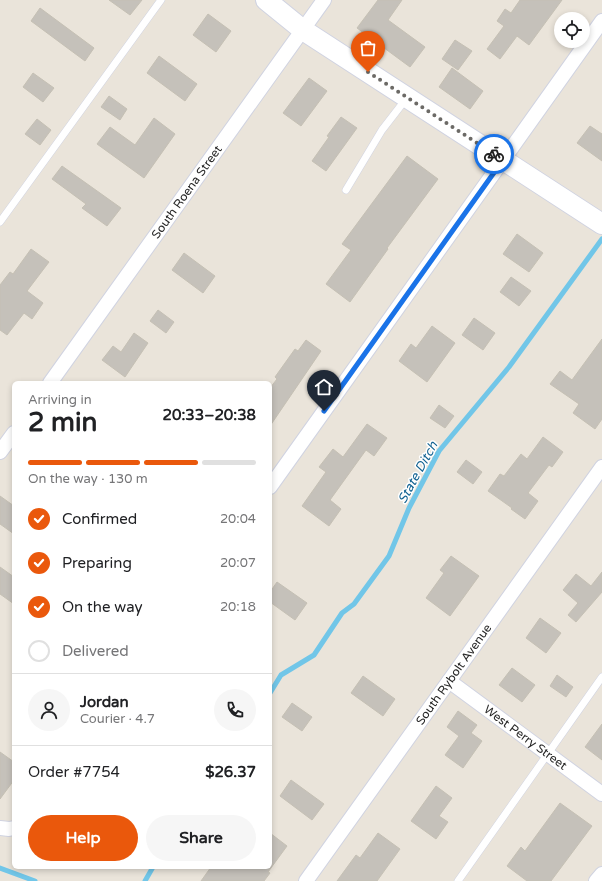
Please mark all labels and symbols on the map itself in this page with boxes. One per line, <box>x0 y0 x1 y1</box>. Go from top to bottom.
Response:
pin <box>351 31 385 72</box>
courier <box>474 134 514 174</box>
street label: South Roena Street <box>149 142 225 241</box>
pin <box>307 370 341 411</box>
water label: State Ditch <box>394 438 442 506</box>
street label: South Rybolt Avenue <box>413 621 495 728</box>
street label: West Perry Street <box>481 702 570 773</box>

